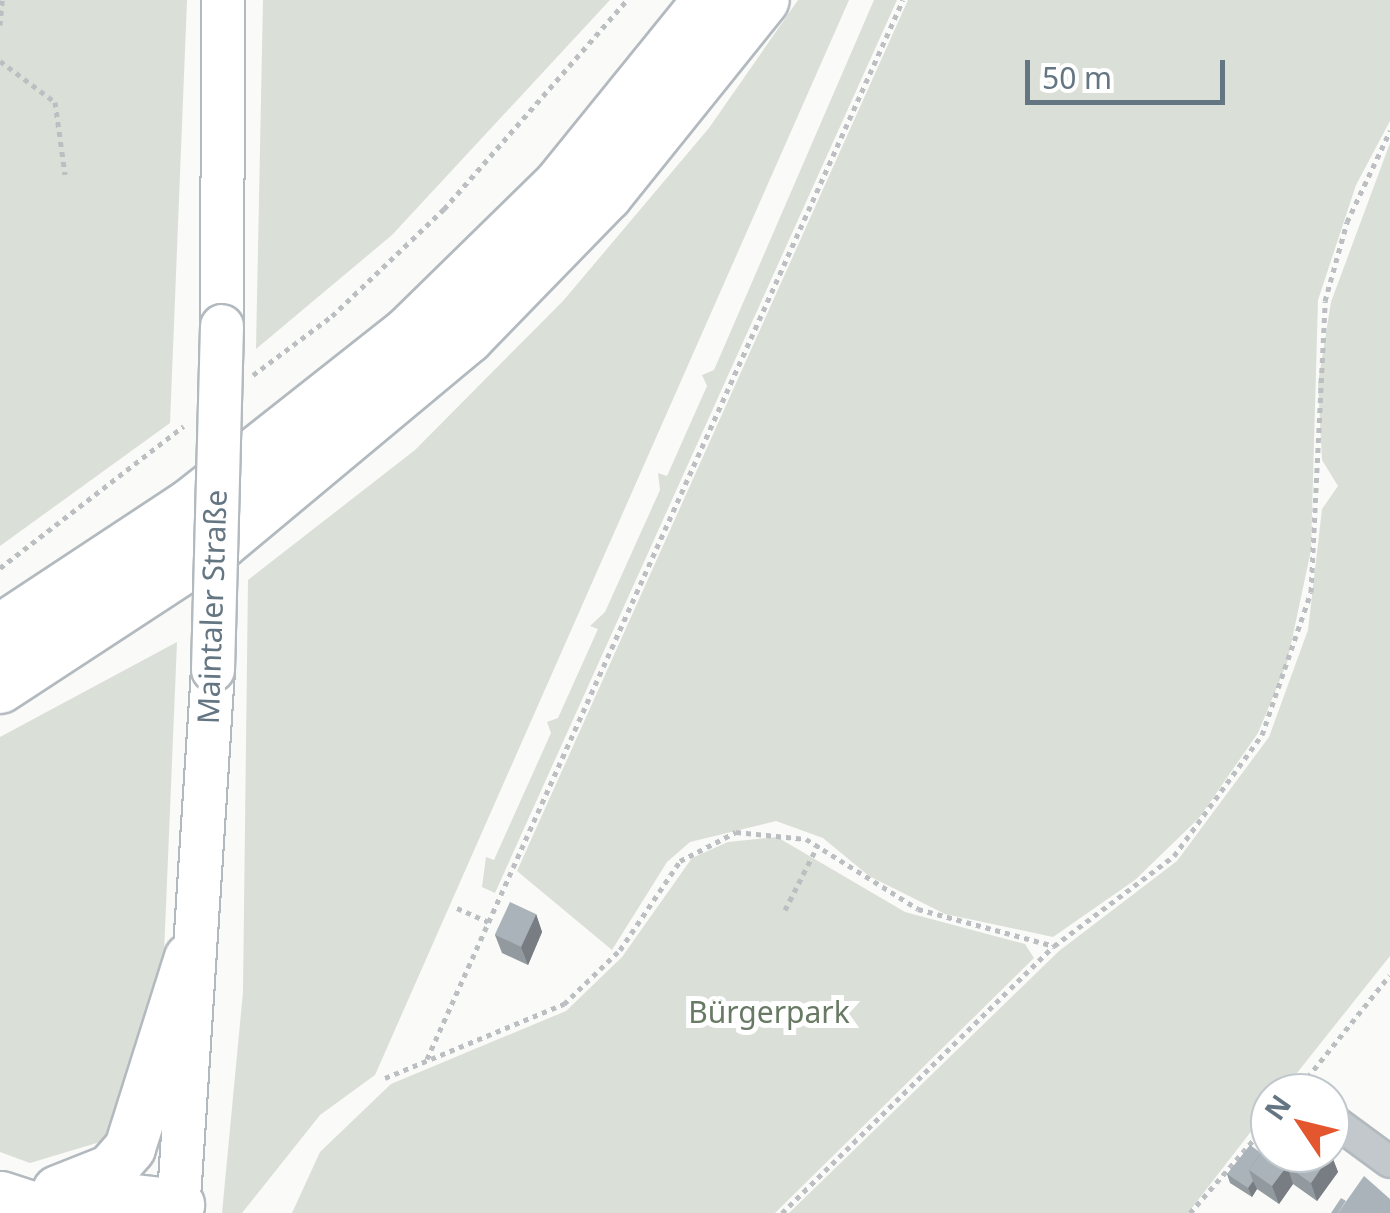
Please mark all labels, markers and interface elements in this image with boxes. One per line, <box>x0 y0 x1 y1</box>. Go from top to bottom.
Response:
scale bar <box>1030 40 1230 102</box>
text: 50 m <box>1042 57 1112 98</box>
street label: Maintaler Straße <box>190 489 234 725</box>
park label: Bürgerpark <box>688 994 850 1030</box>
north arrow <box>1250 1073 1350 1173</box>
text: N <box>1255 1087 1299 1127</box>

